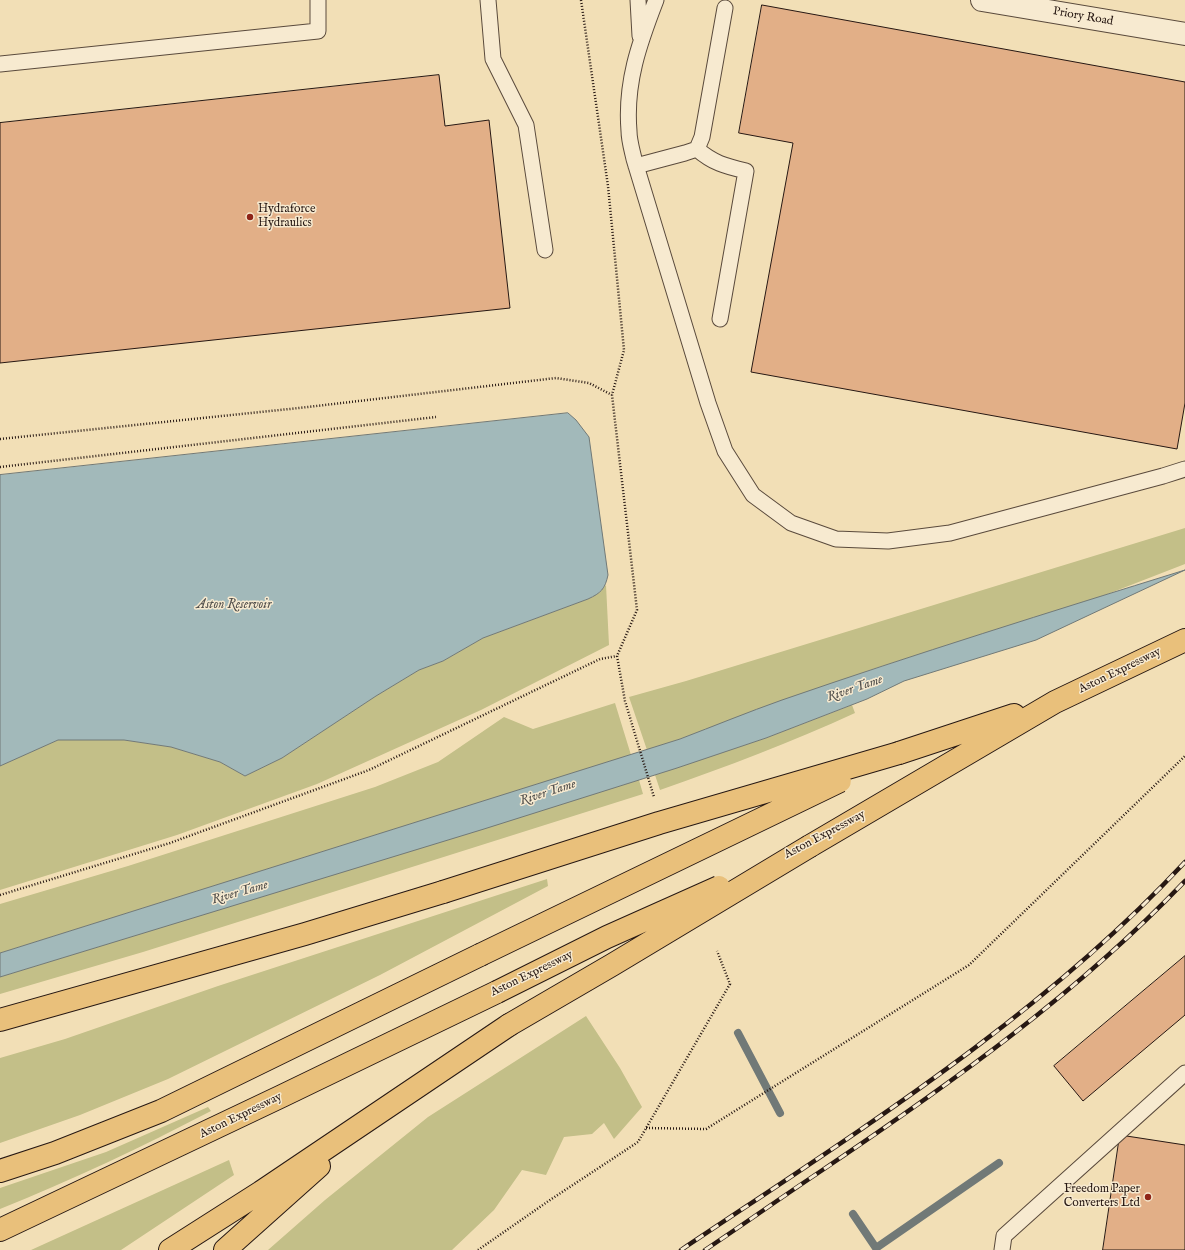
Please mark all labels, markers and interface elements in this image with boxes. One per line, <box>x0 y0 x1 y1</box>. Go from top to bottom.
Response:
street label: Priory Road <box>1052 5 1114 29</box>
place label: Hydraforce Hydraulics <box>258 203 315 231</box>
marker: Hydraforce Hydraulics <box>245 212 255 222</box>
water label: Aston Reservoir <box>197 597 271 613</box>
street label: Aston Expressway <box>1077 645 1163 697</box>
water label: River Tame <box>825 672 885 706</box>
water label: River Tame <box>518 777 578 809</box>
street label: Aston Expressway <box>782 808 868 862</box>
water label: River Tame <box>210 878 270 908</box>
street label: Aston Expressway <box>489 948 575 1000</box>
street label: Aston Expressway <box>198 1090 284 1142</box>
place label: Freedom Paper Converters Ltd <box>1064 1183 1140 1211</box>
marker: Freedom Paper Converters Ltd <box>1143 1192 1153 1202</box>

